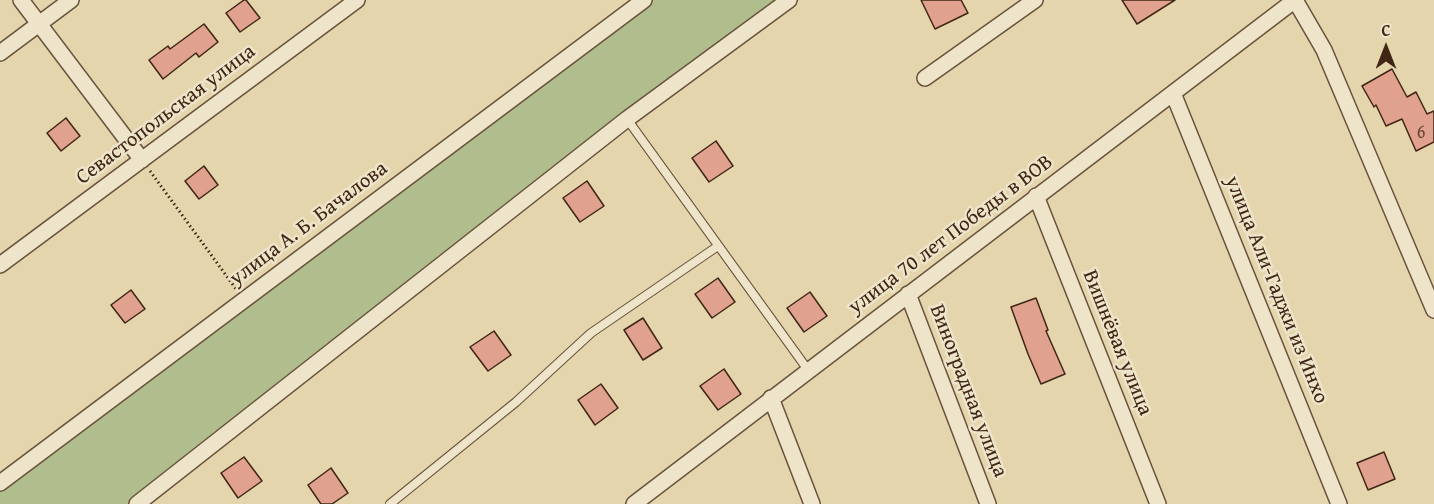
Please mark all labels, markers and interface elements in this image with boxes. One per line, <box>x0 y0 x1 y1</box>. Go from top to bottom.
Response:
north arrow <box>1356 18 1416 78</box>
text: С <box>1381 18 1391 42</box>
street label: Севастопольская улица <box>71 39 261 191</box>
house number: 6 <box>1417 122 1425 144</box>
street label: улица 70 лет Победы в ВОВ <box>844 150 1058 320</box>
street label: улица А. Б. Бачалова <box>225 156 393 292</box>
street label: улица Али-Гаджи из Инхо <box>1219 172 1333 408</box>
street label: Вишнёвая улица <box>1076 267 1158 419</box>
street label: Виноградная улица <box>923 301 1013 481</box>

